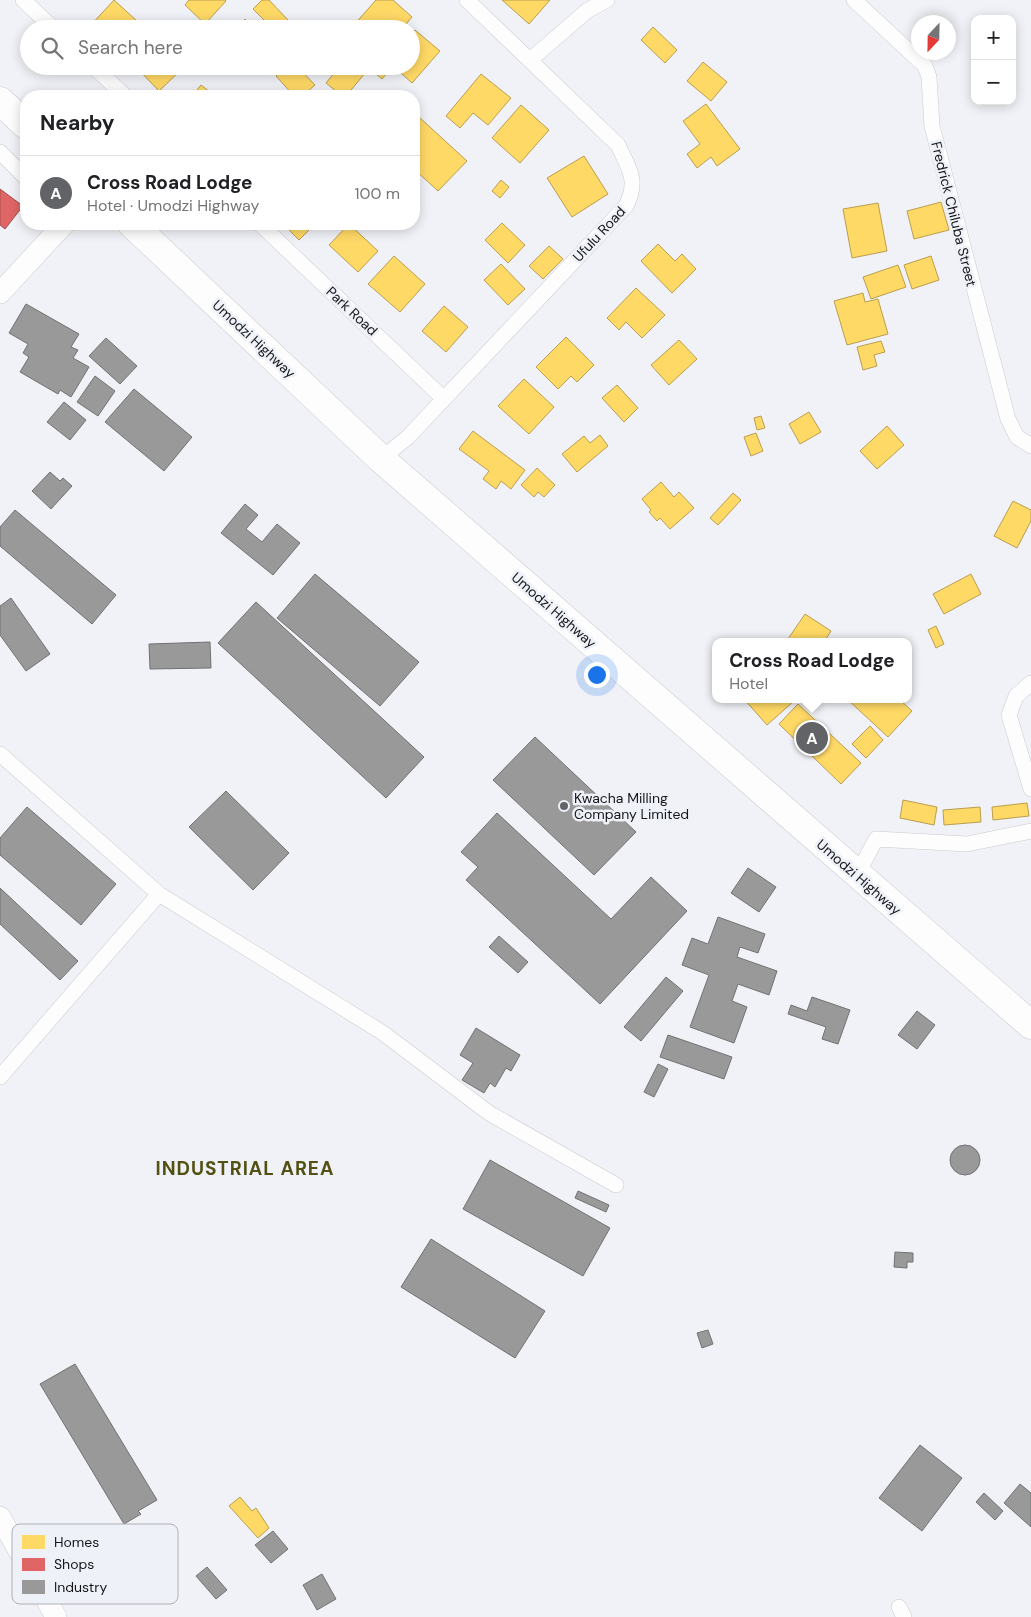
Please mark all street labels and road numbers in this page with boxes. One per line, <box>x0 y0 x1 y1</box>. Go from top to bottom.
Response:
street label: Fredrick Chiluba Street <box>927 140 981 288</box>
street label: Ufulu Road <box>569 202 629 266</box>
street label: Park Road <box>322 283 382 339</box>
street label: Umodzi Highway <box>209 296 299 382</box>
street label: Umodzi Highway <box>508 568 600 652</box>
street label: Umodzi Highway <box>813 835 905 919</box>

